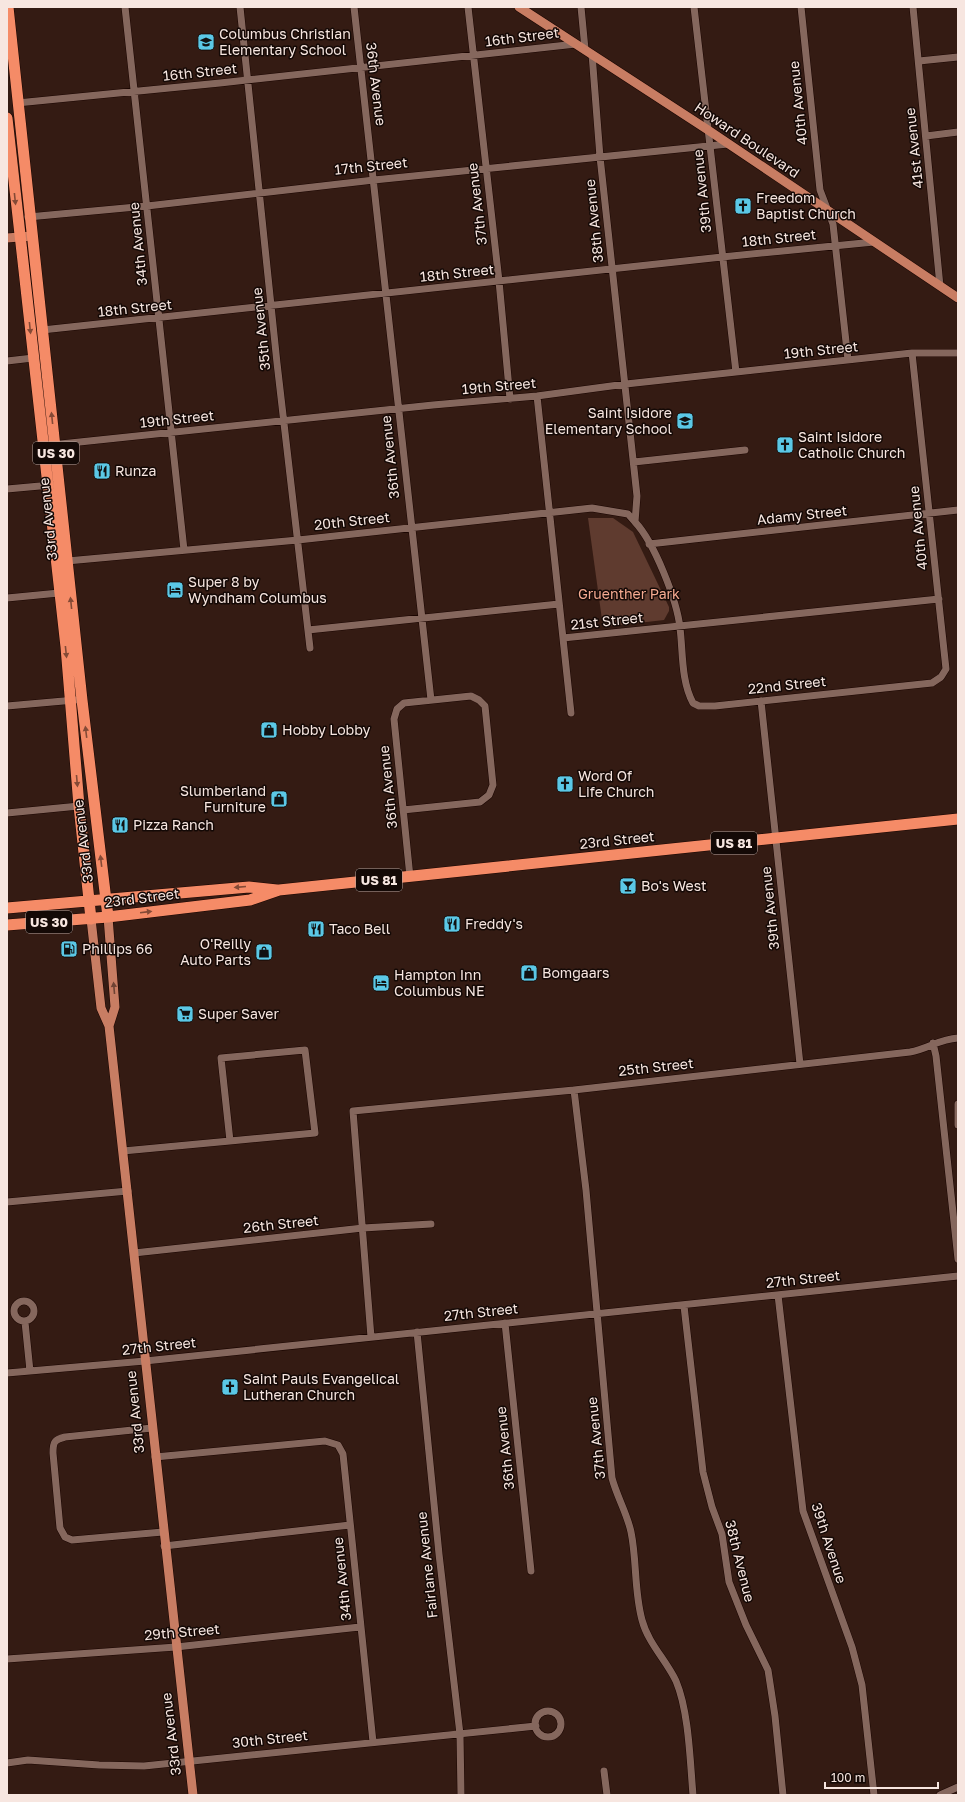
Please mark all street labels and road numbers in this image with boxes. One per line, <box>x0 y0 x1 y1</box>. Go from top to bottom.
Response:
street label: 16th Street <box>484 24 560 49</box>
street label: 36th Avenue <box>363 41 390 127</box>
street label: 16th Street <box>162 59 238 84</box>
street label: 40th Avenue <box>785 60 810 146</box>
street label: Howard Boulevard <box>692 98 803 181</box>
street label: 41st Avenue <box>901 107 926 189</box>
street label: 39th Avenue <box>689 148 714 234</box>
street label: 17th Street <box>334 153 408 178</box>
street label: 37th Avenue <box>463 162 490 246</box>
street label: 38th Avenue <box>581 178 606 264</box>
street label: 34th Avenue <box>125 201 150 287</box>
street label: 18th Street <box>741 225 817 250</box>
street label: 18th Street <box>419 260 495 285</box>
street label: 35th Avenue <box>248 287 273 371</box>
street label: 18th Street <box>97 295 173 320</box>
street label: 19th Street <box>783 337 859 362</box>
street label: 19th Street <box>461 374 537 397</box>
street label: 19th Street <box>139 406 215 431</box>
street label: 36th Avenue <box>377 414 402 500</box>
road number: US 30 <box>33 442 79 464</box>
street label: 33rd Avenue <box>35 477 60 561</box>
street label: 40th Avenue <box>905 485 930 571</box>
street label: Adamy Street <box>756 501 848 528</box>
street label: 20th Street <box>313 508 391 533</box>
street label: 21st Street <box>570 608 644 633</box>
street label: 22nd Street <box>747 672 827 697</box>
street label: 36th Avenue <box>375 744 400 830</box>
street label: 33rd Avenue <box>69 799 96 883</box>
street label: 23rd Street <box>579 827 655 852</box>
road number: US 81 <box>711 832 757 854</box>
street label: 39th Avenue <box>757 865 782 951</box>
road number: US 81 <box>356 869 402 891</box>
street label: 23rd Street <box>104 884 180 911</box>
road number: US 30 <box>26 911 72 933</box>
street label: 25th Street <box>618 1054 694 1079</box>
street label: 26th Street <box>242 1211 320 1236</box>
street label: 27th Street <box>765 1266 841 1291</box>
street label: 27th Street <box>443 1299 519 1324</box>
street label: 27th Street <box>121 1333 197 1358</box>
street label: 33rd Avenue <box>122 1370 147 1454</box>
street label: 37th Avenue <box>583 1396 608 1480</box>
street label: 36th Avenue <box>492 1405 517 1491</box>
street label: 39th Avenue <box>808 1500 851 1585</box>
street label: Fairlane Avenue <box>412 1511 441 1619</box>
street label: 38th Avenue <box>722 1518 759 1604</box>
street label: 34th Avenue <box>329 1536 354 1622</box>
street label: 29th Street <box>143 1620 220 1643</box>
street label: 33rd Avenue <box>157 1692 184 1776</box>
street label: 30th Street <box>231 1726 309 1751</box>

